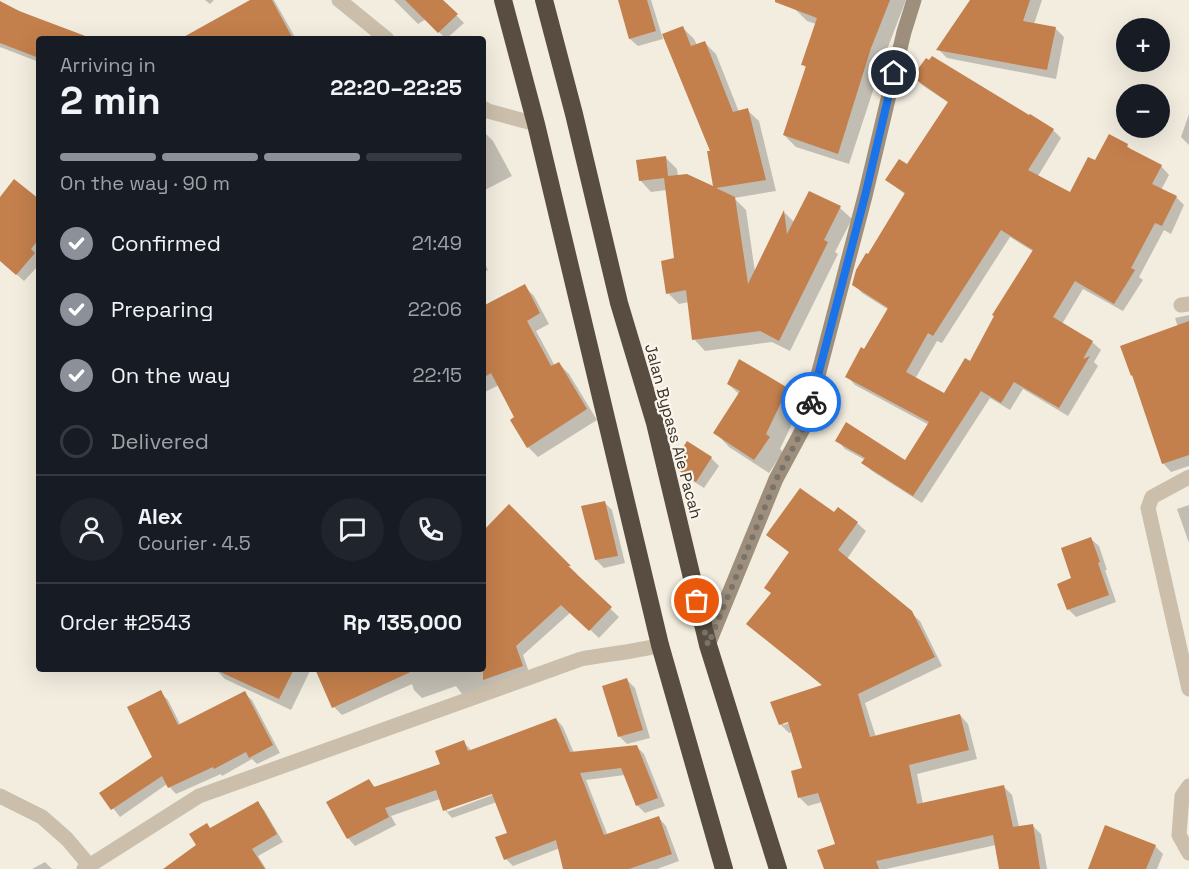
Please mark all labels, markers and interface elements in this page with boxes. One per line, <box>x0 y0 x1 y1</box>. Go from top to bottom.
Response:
map controls <box>1116 18 1170 138</box>
button: + <box>1116 18 1170 72</box>
pin <box>868 47 919 98</box>
text: Arriving in <box>60 52 156 78</box>
icon: home <box>877 56 910 89</box>
text: 22:20–22:25 <box>330 73 462 101</box>
text: 2 min <box>60 76 161 125</box>
button: − <box>1116 84 1170 138</box>
text: On the way · 90 m <box>60 170 230 196</box>
icon: check <box>60 227 93 260</box>
text: Confirmed <box>111 229 221 257</box>
text: 21:49 <box>412 230 462 256</box>
icon: check <box>60 293 93 326</box>
text: Preparing <box>111 295 213 323</box>
text: 22:06 <box>408 296 462 322</box>
street label: Jalan Bypass Aie Pacah <box>640 341 707 521</box>
icon: check <box>60 359 93 392</box>
text: On the way <box>111 361 230 389</box>
text: 22:15 <box>412 362 462 388</box>
courier <box>781 372 841 432</box>
icon: bike <box>795 386 828 419</box>
text: Delivered <box>111 427 209 455</box>
button: person <box>60 498 123 561</box>
button: chat <box>321 498 384 561</box>
button: phone <box>399 498 462 561</box>
text: Alex <box>138 502 183 530</box>
text: Courier · 4.5 <box>138 530 251 556</box>
pin <box>671 575 722 626</box>
icon: bag <box>680 584 713 617</box>
text: Order #2543 <box>60 608 191 636</box>
text: Rp 135,000 <box>343 608 462 636</box>

